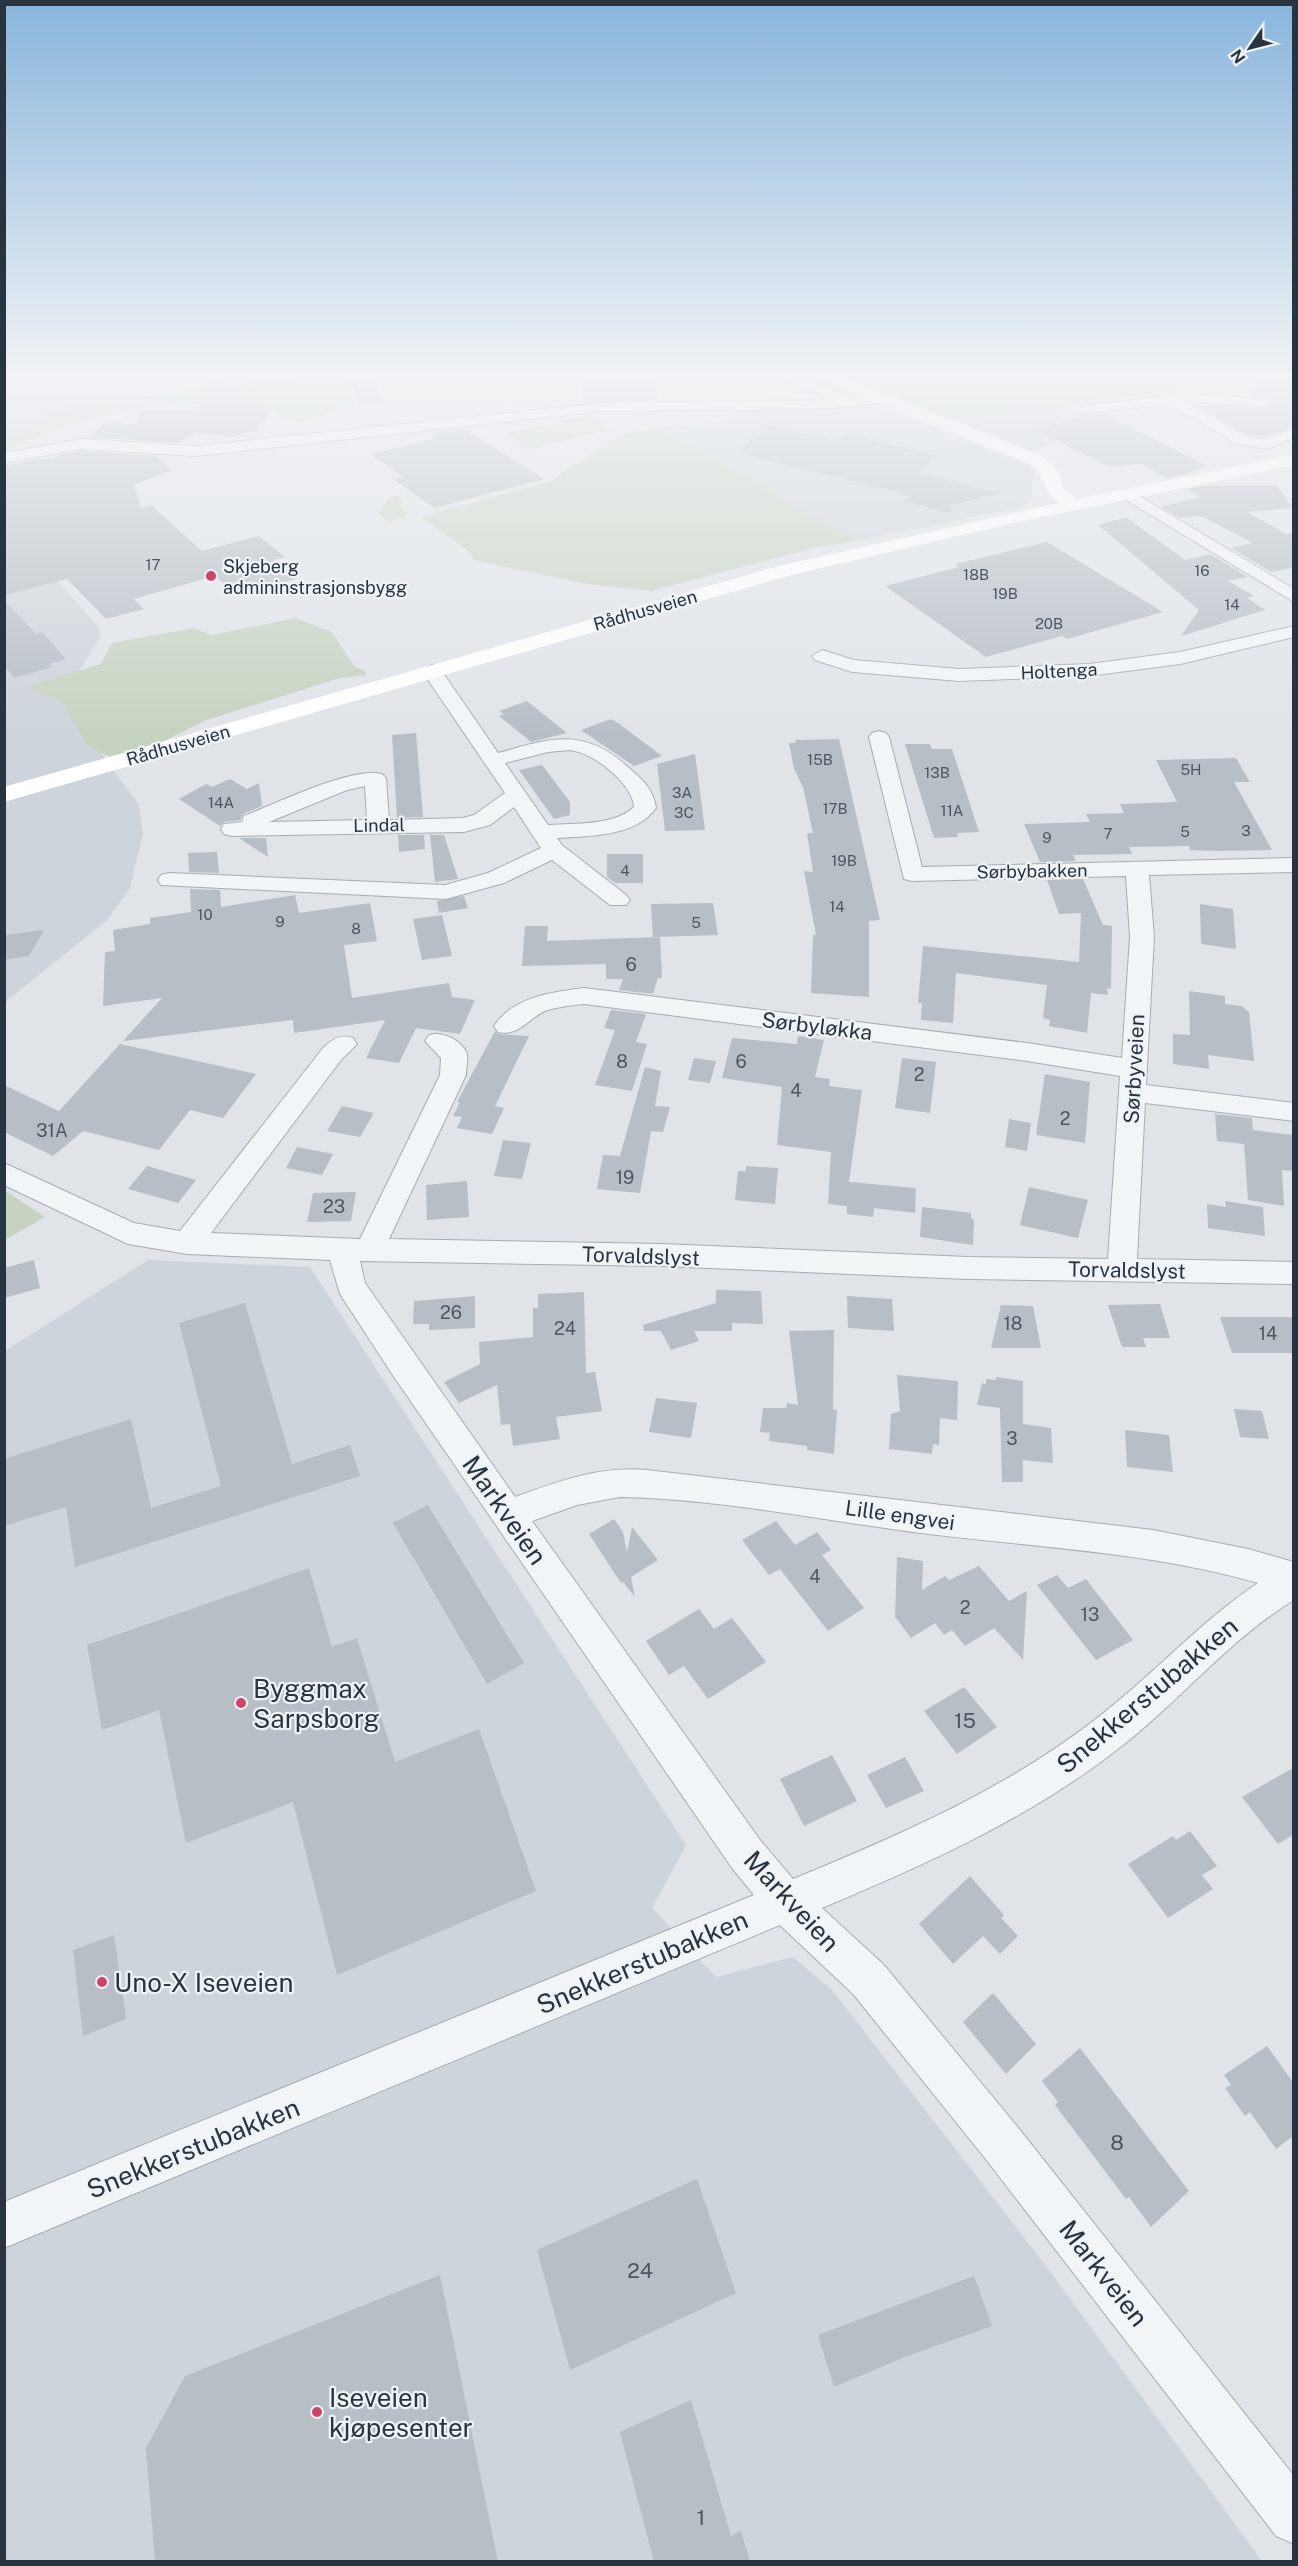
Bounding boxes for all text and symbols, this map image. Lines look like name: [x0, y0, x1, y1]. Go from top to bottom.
north arrow: [1220, 18, 1280, 78]
text: N: [1227, 46, 1249, 67]
house number: 17: [145, 556, 161, 573]
place label: Skjeberg admininstrasjonsbygg: [223, 556, 407, 598]
house number: 16: [1194, 562, 1210, 579]
house number: 18B: [963, 566, 989, 583]
marker: Skjeberg admininstrasjonsbygg: [204, 569, 218, 583]
street label: Rådhusveien: [591, 585, 699, 635]
house number: 19B: [992, 585, 1018, 602]
house number: 14: [1224, 596, 1240, 613]
house number: 20B: [1035, 615, 1063, 632]
street label: Holtenga: [1020, 659, 1098, 683]
street label: Rådhusveien: [124, 720, 232, 770]
house number: 15B: [807, 751, 833, 768]
house number: 5H: [1180, 761, 1202, 778]
house number: 13B: [924, 764, 950, 781]
house number: 3A: [672, 784, 692, 801]
house number: 14A: [208, 794, 234, 811]
house number: 17B: [822, 800, 848, 817]
house number: 11A: [941, 802, 964, 819]
house number: 3C: [674, 804, 694, 821]
street label: Lindal: [353, 814, 405, 836]
house number: 3: [1241, 822, 1251, 839]
house number: 5: [1180, 823, 1190, 840]
house number: 7: [1103, 825, 1113, 842]
house number: 9: [1042, 829, 1052, 846]
house number: 19B: [831, 852, 857, 869]
street label: Sørbybakken: [976, 860, 1088, 882]
house number: 4: [620, 862, 630, 879]
house number: 14: [829, 898, 845, 915]
house number: 10: [197, 906, 213, 923]
house number: 9: [275, 913, 285, 930]
house number: 5: [691, 914, 701, 931]
house number: 8: [351, 920, 361, 937]
house number: 6: [625, 954, 637, 975]
street label: Sørbyløkka: [760, 1007, 874, 1045]
street label: Sørbyveien: [1119, 1013, 1149, 1125]
house number: 8: [616, 1051, 628, 1072]
house number: 6: [735, 1051, 747, 1072]
house number: 2: [914, 1064, 924, 1085]
house number: 4: [790, 1080, 802, 1101]
house number: 2: [1060, 1108, 1070, 1129]
house number: 31A: [36, 1120, 68, 1141]
house number: 19: [616, 1167, 634, 1188]
house number: 23: [323, 1196, 345, 1217]
street label: Torvaldslyst: [582, 1241, 700, 1271]
street label: Torvaldslyst: [1068, 1256, 1186, 1284]
house number: 26: [440, 1302, 462, 1323]
house number: 18: [1004, 1313, 1022, 1334]
house number: 24: [554, 1318, 576, 1339]
house number: 14: [1259, 1323, 1277, 1344]
house number: 3: [1006, 1428, 1018, 1449]
street label: Markveien: [456, 1449, 554, 1571]
street label: Lille engvei: [844, 1495, 956, 1535]
house number: 4: [809, 1566, 821, 1587]
house number: 2: [960, 1597, 970, 1618]
house number: 13: [1081, 1604, 1099, 1625]
street label: Snekkerstubakken: [1050, 1610, 1244, 1780]
place label: Byggmax Sarpsborg: [253, 1673, 380, 1734]
marker: Byggmax Sarpsborg: [234, 1696, 248, 1710]
house number: 15: [954, 1708, 976, 1733]
street label: Markveien: [738, 1844, 846, 1958]
street label: Snekkerstubakken: [532, 1903, 752, 2021]
place label: Uno-X Iseveien: [114, 1967, 294, 1998]
marker: Uno-X Iseveien: [95, 1975, 109, 1989]
street label: Snekkerstubakken: [82, 2091, 304, 2205]
house number: 8: [1110, 2130, 1124, 2155]
street label: Markveien: [1053, 2214, 1155, 2332]
house number: 24: [627, 2258, 653, 2283]
place label: Iseveien kjøpesenter: [329, 2382, 473, 2443]
marker: Iseveien kjøpesenter: [310, 2405, 324, 2419]
house number: 1: [697, 2505, 705, 2530]

